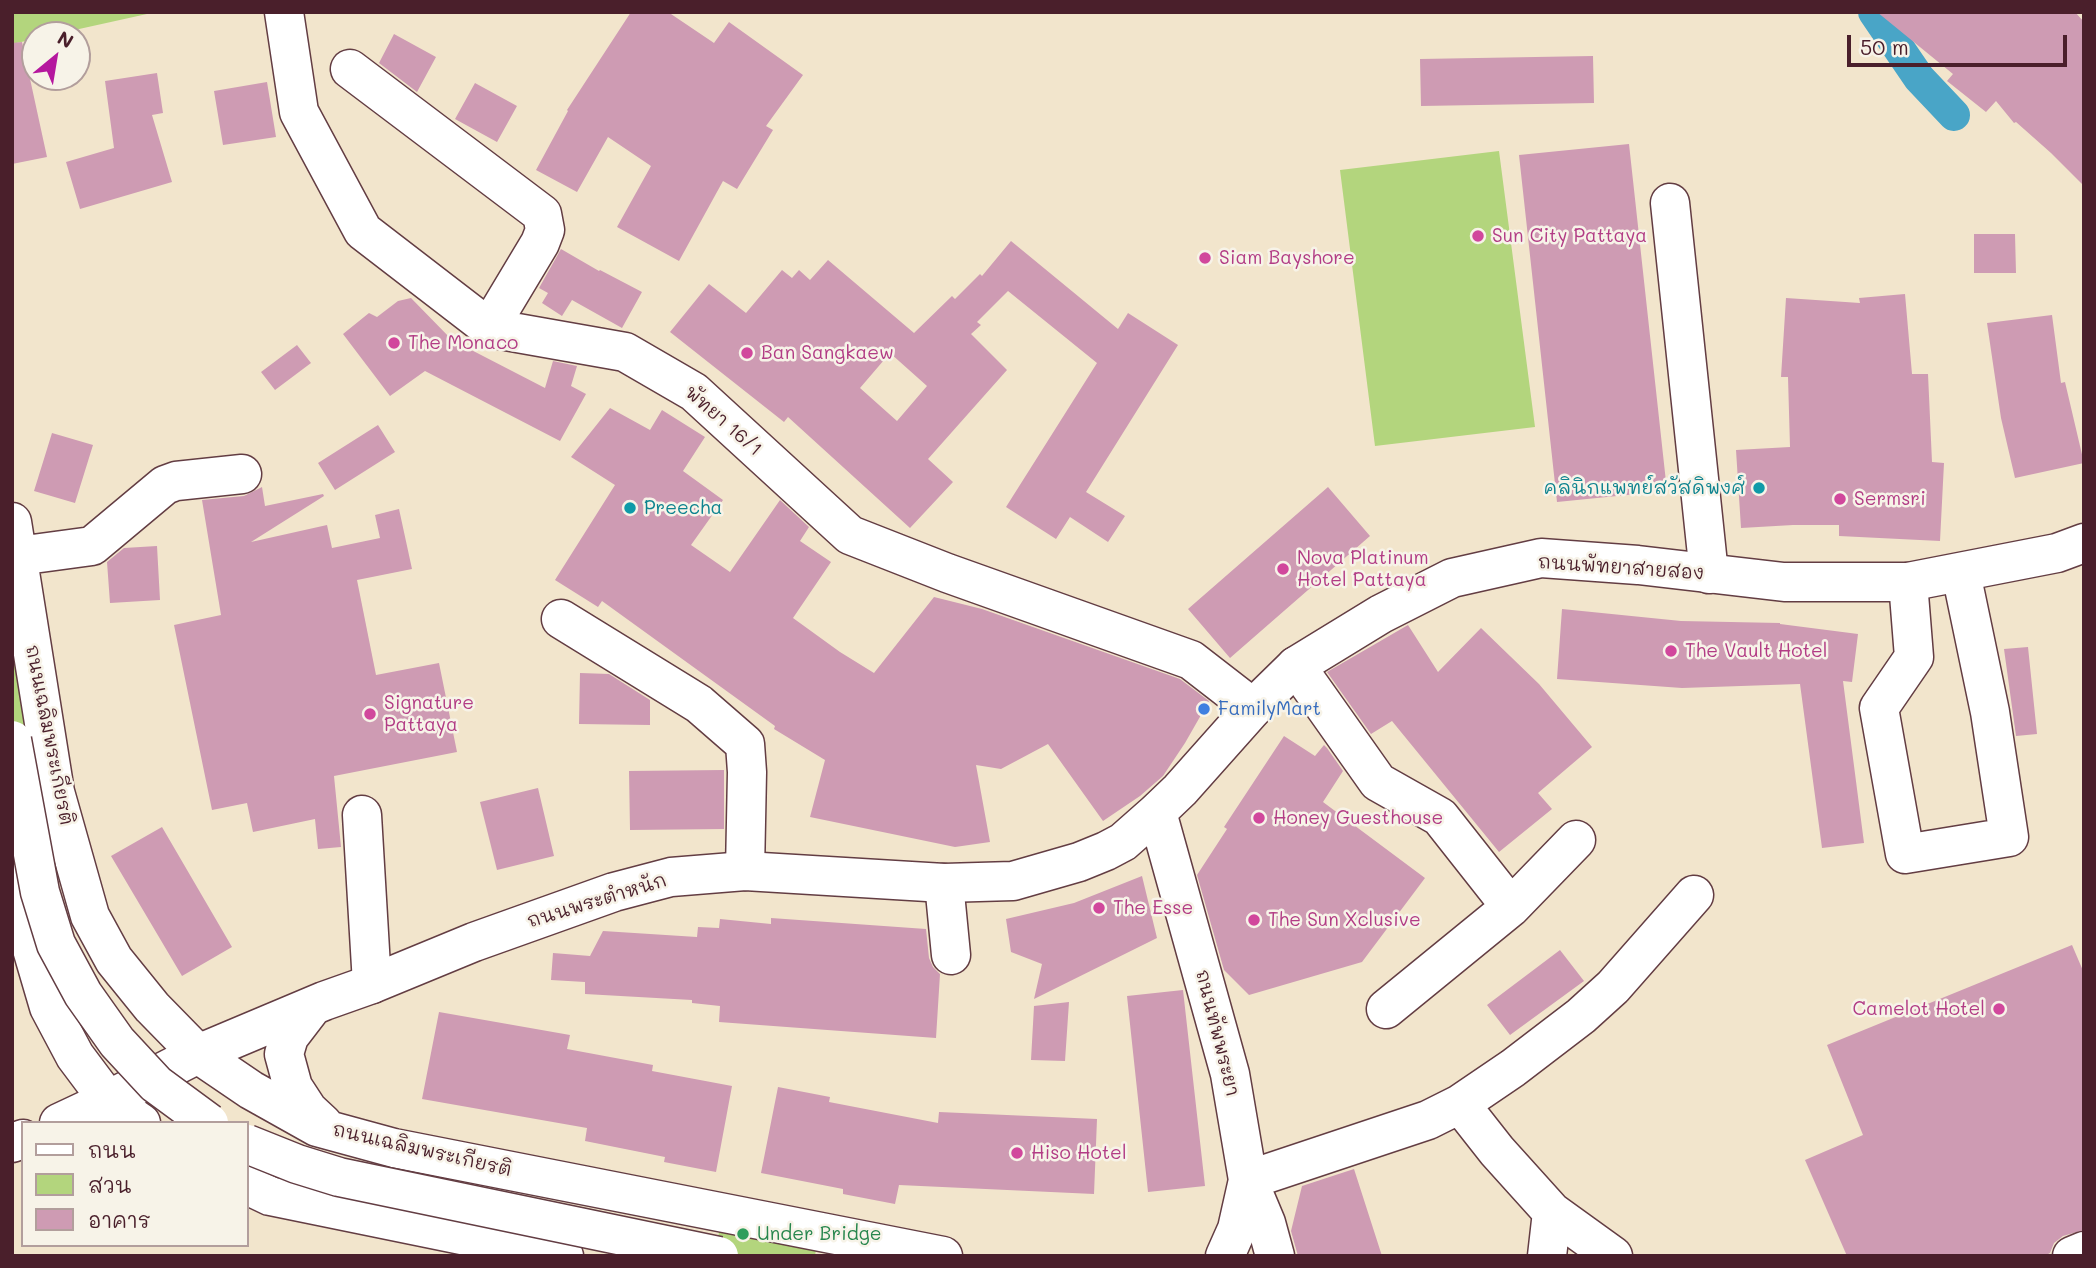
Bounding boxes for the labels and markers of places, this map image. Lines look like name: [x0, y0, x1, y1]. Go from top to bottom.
place label: Sun City Pattaya: [1492, 225, 1647, 247]
marker: Sun City Pattaya: [1470, 228, 1486, 244]
place label: Siam Bayshore: [1219, 247, 1355, 269]
marker: Siam Bayshore: [1197, 250, 1213, 266]
place label: The Monaco: [408, 332, 518, 354]
marker: The Monaco: [386, 335, 402, 351]
place label: Ban Sangkaew: [761, 342, 894, 364]
marker: Ban Sangkaew: [739, 345, 755, 361]
place label: คลินิกแพทย์สวัสดิพงศ์: [1544, 477, 1745, 499]
marker: คลินิกแพทย์สวัสดิพงศ์: [1751, 480, 1767, 496]
place label: Sermsri: [1854, 488, 1926, 510]
marker: Sermsri: [1832, 491, 1848, 507]
place label: Preecha: [644, 497, 722, 519]
marker: Preecha: [622, 500, 638, 516]
place label: Nova Platinum Hotel Pattaya: [1297, 547, 1429, 591]
marker: Nova Platinum Hotel Pattaya: [1275, 561, 1291, 577]
place label: The Vault Hotel: [1685, 640, 1827, 662]
marker: The Vault Hotel: [1663, 643, 1679, 659]
place label: Signature Pattaya: [384, 692, 474, 736]
place label: FamilyMart: [1218, 698, 1321, 720]
marker: FamilyMart: [1196, 701, 1212, 717]
marker: Signature Pattaya: [362, 706, 378, 722]
place label: Honey Guesthouse: [1273, 807, 1443, 829]
marker: Honey Guesthouse: [1251, 810, 1267, 826]
place label: The Esse: [1113, 897, 1193, 919]
marker: The Esse: [1091, 900, 1107, 916]
place label: The Sun Xclusive: [1268, 909, 1421, 931]
marker: The Sun Xclusive: [1246, 912, 1262, 928]
place label: Camelot Hotel: [1853, 998, 1985, 1020]
marker: Camelot Hotel: [1991, 1001, 2007, 1017]
place label: Hiso Hotel: [1031, 1142, 1127, 1164]
marker: Hiso Hotel: [1009, 1145, 1025, 1161]
place label: Under Bridge: [757, 1223, 882, 1245]
marker: Under Bridge: [735, 1226, 751, 1242]

